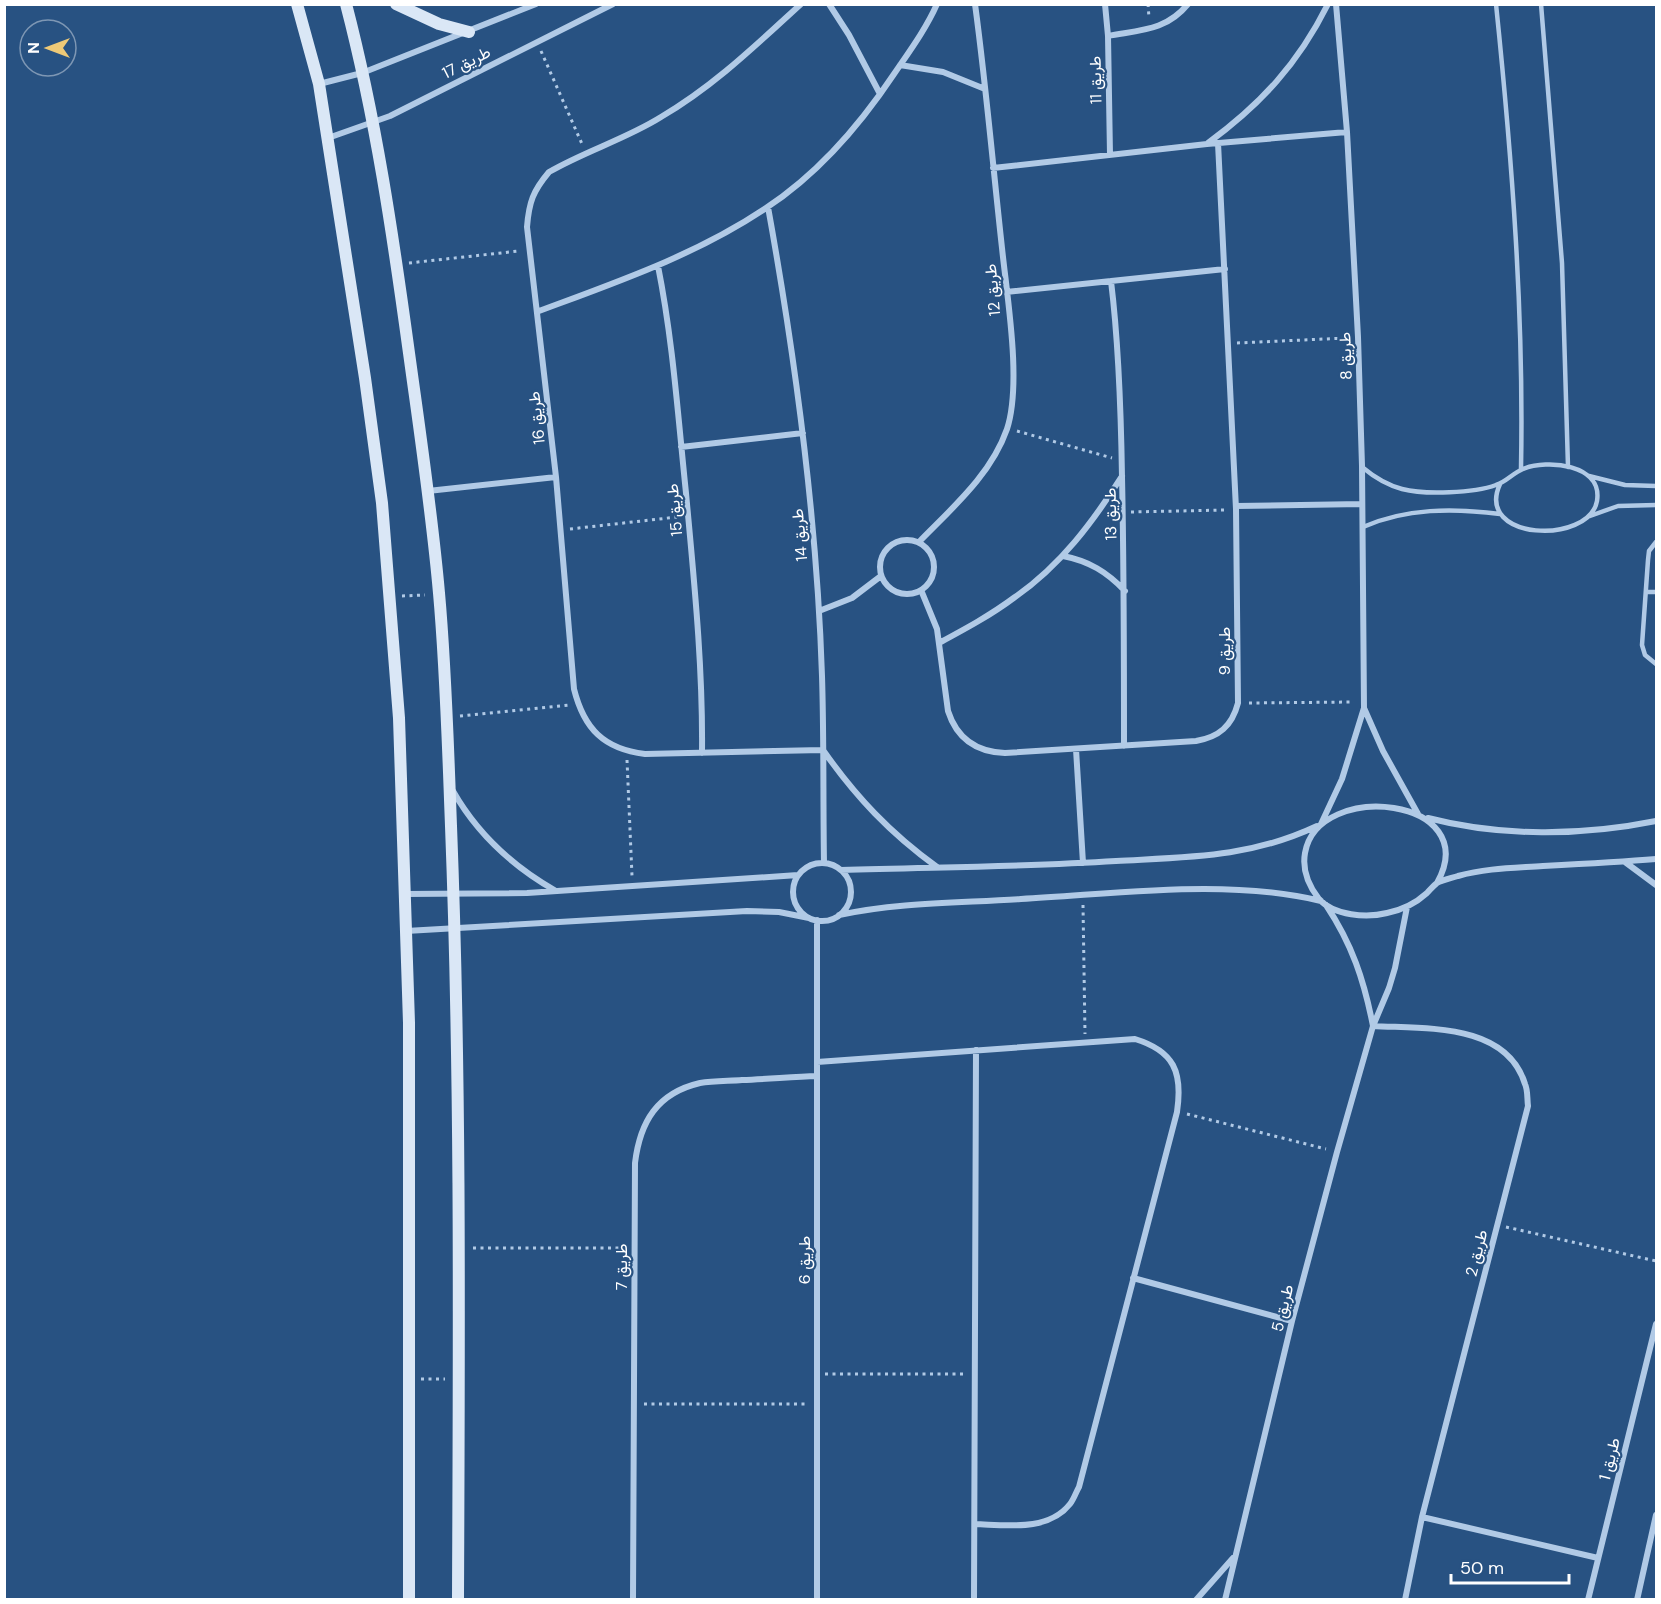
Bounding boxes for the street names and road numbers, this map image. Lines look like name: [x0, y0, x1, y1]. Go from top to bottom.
street label: طريق 17: [438, 41, 494, 84]
street label: طريق 11: [1085, 56, 1106, 104]
street label: طريق 12: [980, 263, 1005, 317]
street label: طريق 8: [1334, 332, 1357, 380]
street label: طريق 16: [523, 390, 550, 446]
street label: طريق 15: [662, 483, 687, 537]
street label: طريق 13: [1100, 487, 1121, 540]
street label: طريق 14: [787, 508, 812, 562]
street label: طريق 9: [1214, 627, 1235, 675]
street label: طريق 2: [1461, 1228, 1492, 1279]
street label: طريق 6: [794, 1236, 815, 1284]
street label: طريق 7: [611, 1244, 632, 1290]
street label: طريق 5: [1266, 1282, 1298, 1334]
street label: طريق 1: [1594, 1436, 1625, 1483]

